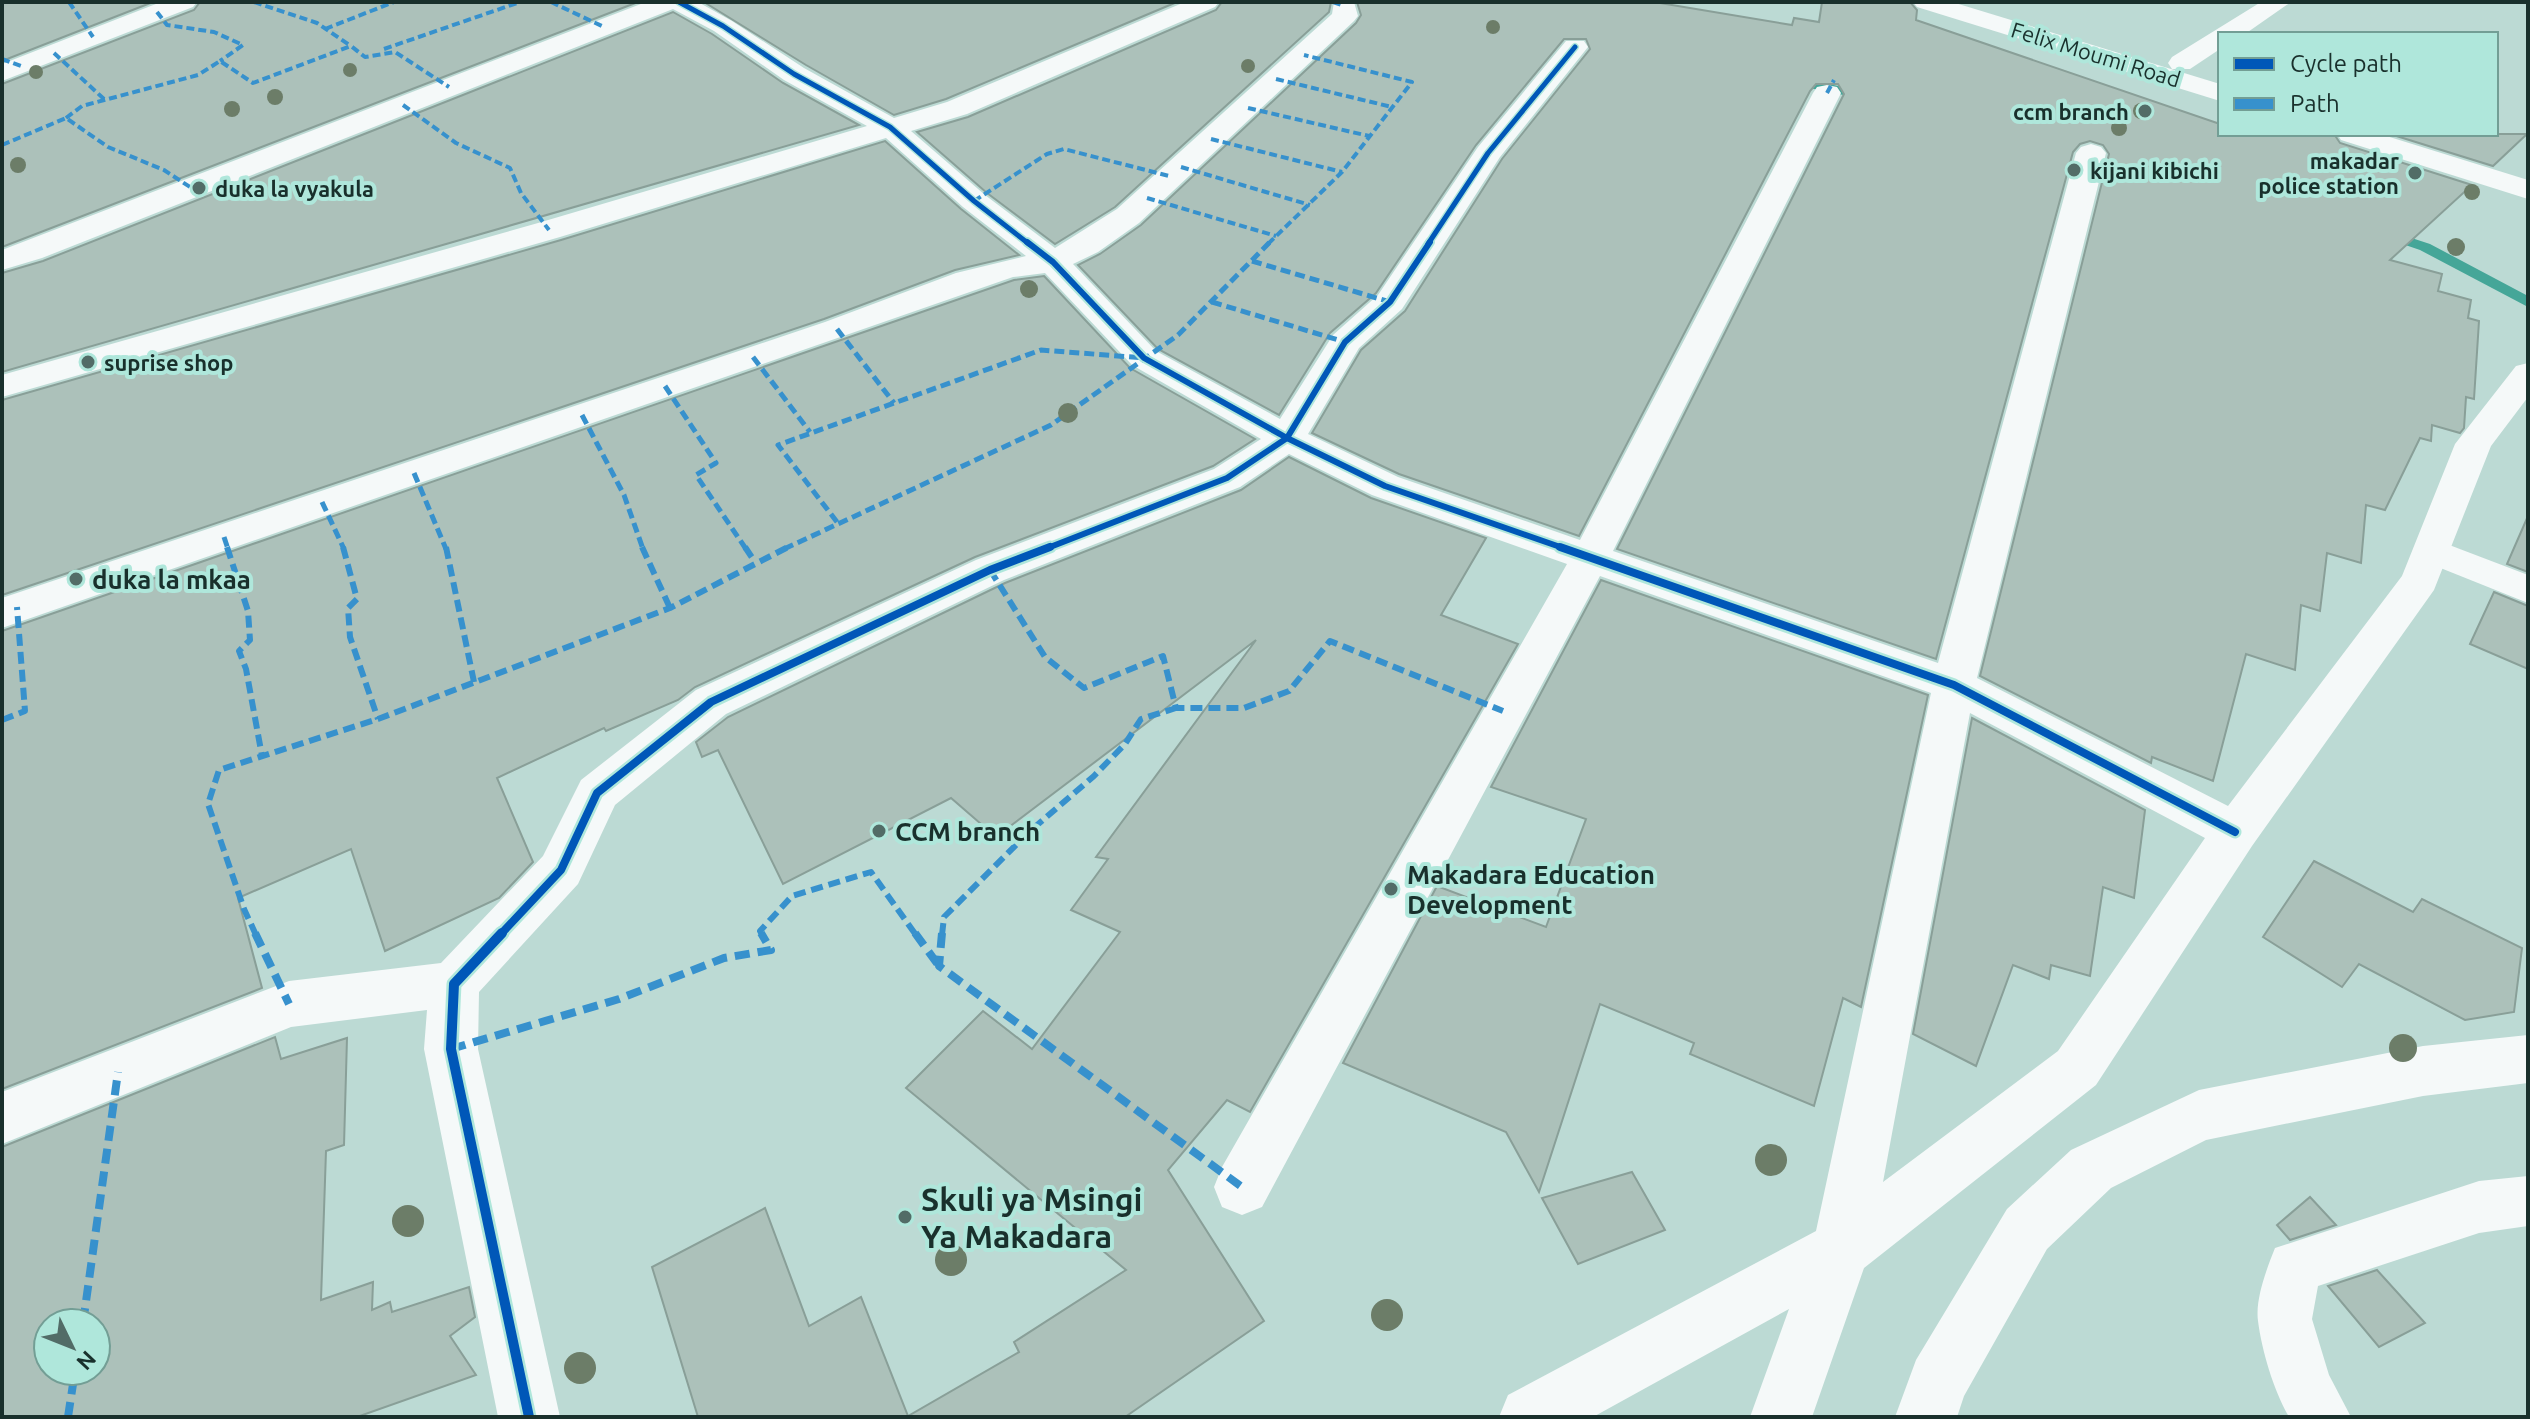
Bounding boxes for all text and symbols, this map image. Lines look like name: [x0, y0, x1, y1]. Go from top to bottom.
street label: Felix Moumi Road: [2008, 16, 2184, 92]
legend: [2218, 32, 2498, 136]
text: Cycle path: [2290, 50, 2402, 77]
text: Path: [2290, 90, 2340, 117]
place label: ccm branch: [2013, 99, 2129, 124]
marker: ccm branch: [2136, 102, 2154, 120]
place label: makadar police station: [2258, 148, 2399, 198]
place label: kijani kibichi: [2090, 158, 2219, 183]
marker: kijani kibichi: [2065, 161, 2083, 179]
marker: makadar police station: [2406, 164, 2424, 182]
place label: duka la vyakula: [215, 176, 374, 201]
marker: duka la vyakula: [190, 179, 208, 197]
place label: suprise shop: [104, 350, 234, 375]
marker: suprise shop: [79, 353, 97, 371]
place label: duka la mkaa: [92, 565, 251, 594]
marker: duka la mkaa: [67, 570, 85, 588]
place label: CCM branch: [895, 817, 1040, 846]
marker: CCM branch: [870, 822, 888, 840]
place label: Makadara Education Development: [1407, 860, 1655, 919]
marker: Makadara Education Development: [1382, 880, 1400, 898]
place label: Skuli ya Msingi Ya Makadara: [921, 1181, 1142, 1254]
marker: Skuli ya Msingi Ya Makadara: [896, 1208, 914, 1226]
north arrow: [32, 1307, 112, 1387]
text: N: [72, 1346, 102, 1376]

